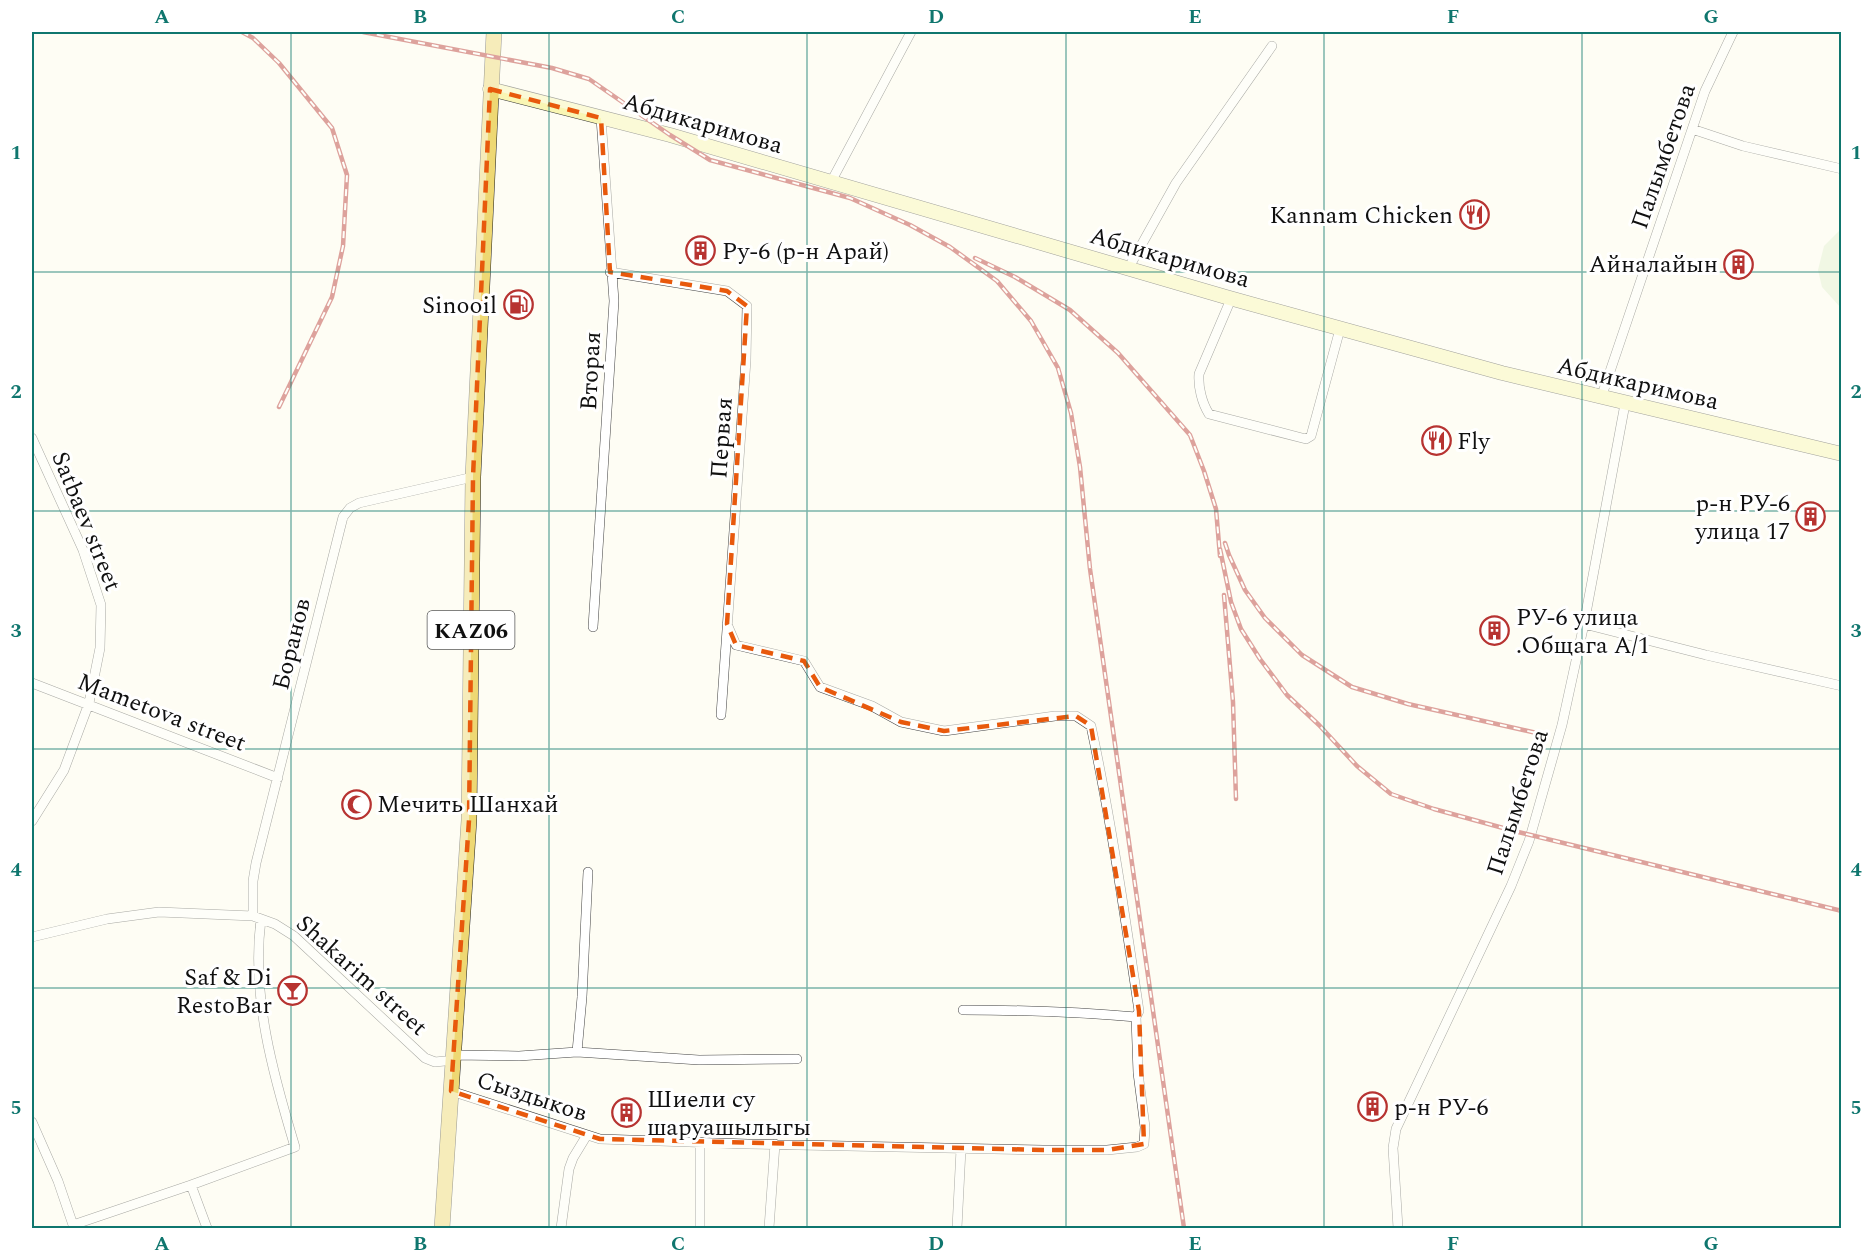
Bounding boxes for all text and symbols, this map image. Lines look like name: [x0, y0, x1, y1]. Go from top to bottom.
text: A: [154, 2, 170, 32]
text: B: [413, 2, 427, 32]
text: C: [671, 2, 685, 32]
text: D: [928, 2, 944, 32]
text: E: [1188, 2, 1202, 32]
text: F: [1447, 2, 1459, 32]
text: G: [1703, 2, 1719, 32]
street label: Палымбетова: [1622, 78, 1706, 234]
street label: Абдикаримова: [618, 84, 787, 164]
text: 1: [10, 138, 22, 168]
text: 1: [1850, 138, 1862, 168]
place label: Kannam Chicken: [1270, 198, 1453, 234]
restaurant icon: Kannam Chicken: [1458, 199, 1490, 231]
street label: Абдикаримова: [1085, 218, 1254, 298]
place label: Ру-6 (р-н Арай): [722, 234, 889, 270]
building icon: Ру-6 (р-н Арай): [685, 235, 717, 267]
place label: Айналайын: [1589, 247, 1718, 283]
building icon: Айналайын: [1723, 248, 1755, 280]
place label: Sinooil: [422, 288, 497, 324]
fuel station icon: Sinooil: [502, 289, 534, 321]
street label: Вторая: [571, 331, 611, 411]
street label: Абдикаримова: [1553, 348, 1722, 420]
text: 2: [10, 377, 22, 407]
text: 2: [1850, 377, 1862, 407]
street label: Первая: [701, 396, 743, 480]
place label: Fly: [1457, 424, 1491, 460]
restaurant icon: Fly: [1420, 425, 1452, 457]
street label: Satbaev street: [42, 446, 130, 597]
place label: р-н РУ-6 улица 17: [1694, 486, 1790, 550]
building icon: р-н РУ-6 улица 17: [1795, 501, 1827, 533]
street label: Боранов: [263, 594, 321, 694]
place label: РУ-6 улица .Общага А/1: [1516, 600, 1650, 664]
road number: KАZ06: [428, 611, 514, 649]
building icon: РУ-6 улица .Общага А/1: [1479, 615, 1511, 647]
text: 3: [10, 616, 22, 646]
text: 3: [1850, 616, 1862, 646]
street label: Mametova street: [72, 664, 251, 762]
street label: Палымбетова: [1477, 724, 1559, 880]
place label: Мечить Шанхай: [377, 787, 558, 823]
mosque icon: Мечить Шанхай: [340, 788, 372, 820]
text: 4: [10, 855, 22, 885]
text: 4: [1850, 855, 1862, 885]
street label: Shakarim street: [287, 907, 435, 1045]
place label: Saf & Di RestoBar: [176, 960, 272, 1024]
bar icon: Saf & Di RestoBar: [277, 975, 309, 1007]
street label: Сыздыков: [472, 1062, 592, 1132]
place label: Шиели су шаруашылыгы: [647, 1082, 811, 1146]
place label: р-н РУ-6: [1394, 1090, 1489, 1126]
building icon: р-н РУ-6: [1357, 1091, 1389, 1123]
text: 5: [10, 1093, 22, 1123]
text: 5: [1850, 1093, 1862, 1123]
building icon: Шиели су шаруашылыгы: [610, 1097, 642, 1129]
text: A: [154, 1229, 170, 1259]
text: B: [413, 1229, 427, 1259]
text: C: [671, 1229, 685, 1259]
text: D: [928, 1229, 944, 1259]
text: E: [1188, 1229, 1202, 1259]
text: F: [1447, 1229, 1459, 1259]
text: G: [1703, 1229, 1719, 1259]

